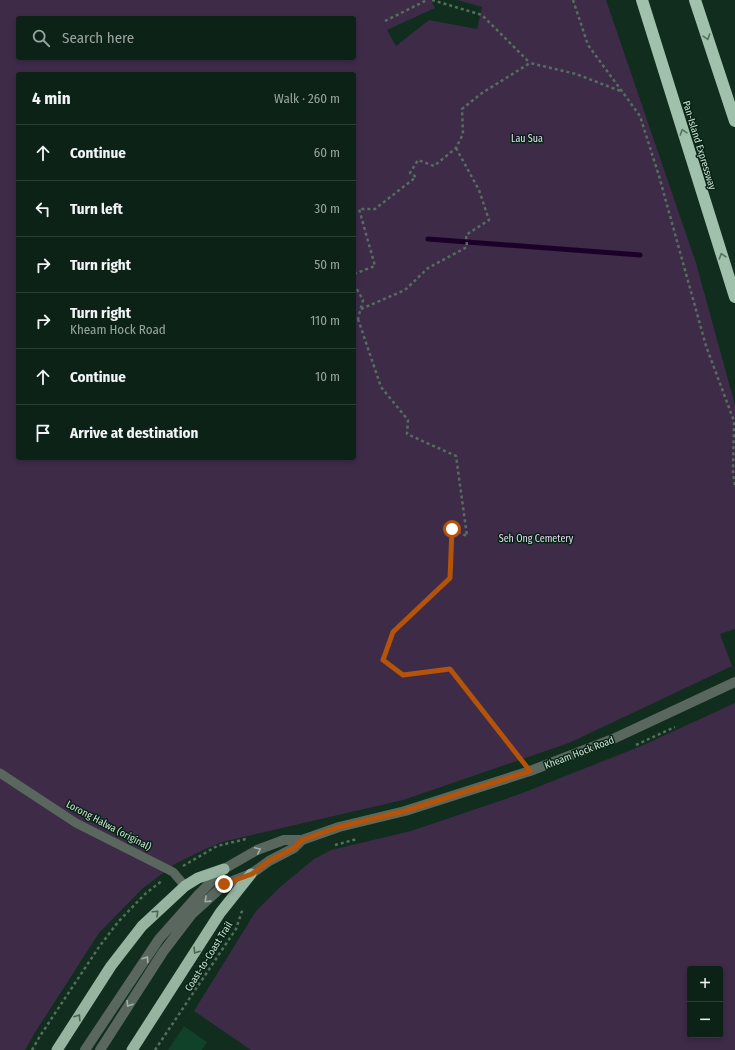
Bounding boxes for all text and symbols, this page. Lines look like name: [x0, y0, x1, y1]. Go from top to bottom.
search box: [16, 16, 356, 60]
icon: search: [30, 27, 52, 49]
text: Search here: [62, 29, 134, 47]
one-way arrow: [702, 33, 711, 40]
text: 4 min: [32, 88, 71, 109]
text: Walk · 260 m: [274, 91, 340, 106]
street label: Pan-Island Expressway: [680, 99, 718, 192]
one-way arrow: [679, 129, 688, 136]
park label: Lau Sua: [511, 133, 543, 145]
icon: ahead: [32, 142, 54, 164]
text: Continue: [70, 144, 126, 162]
text: 60 m: [314, 145, 340, 160]
icon: left: [32, 198, 54, 220]
text: Turn left: [70, 200, 123, 218]
text: 30 m: [314, 201, 340, 216]
one-way arrow: [718, 253, 727, 260]
icon: right: [32, 254, 54, 276]
text: Turn right: [70, 256, 131, 274]
text: 50 m: [314, 257, 340, 272]
text: Turn right: [70, 304, 131, 322]
icon: right: [32, 310, 54, 332]
text: 110 m: [310, 313, 340, 328]
text: Kheam Hock Road: [70, 322, 166, 337]
icon: ahead: [32, 366, 54, 388]
text: Continue: [70, 368, 126, 386]
text: 10 m: [315, 369, 340, 384]
icon: arrive: [32, 422, 54, 444]
text: Arrive at destination: [70, 424, 198, 442]
route start: [443, 520, 461, 538]
park label: Seh Ong Cemetery: [499, 533, 574, 545]
street label: Kheam Hock Road: [543, 734, 616, 772]
street label: Lorong Halwa (original): [64, 798, 154, 853]
one-way arrow: [254, 847, 262, 855]
route end: [215, 875, 233, 893]
one-way arrow: [204, 896, 212, 903]
one-way arrow: [151, 911, 159, 918]
street label: Coast-to-Coast Trail: [183, 919, 235, 994]
one-way arrow: [193, 947, 201, 954]
one-way arrow: [141, 956, 149, 963]
map controls: [687, 966, 723, 1038]
button: +: [687, 966, 723, 1002]
one-way arrow: [126, 1000, 134, 1007]
button: −: [687, 1002, 723, 1038]
one-way arrow: [73, 1014, 81, 1021]

